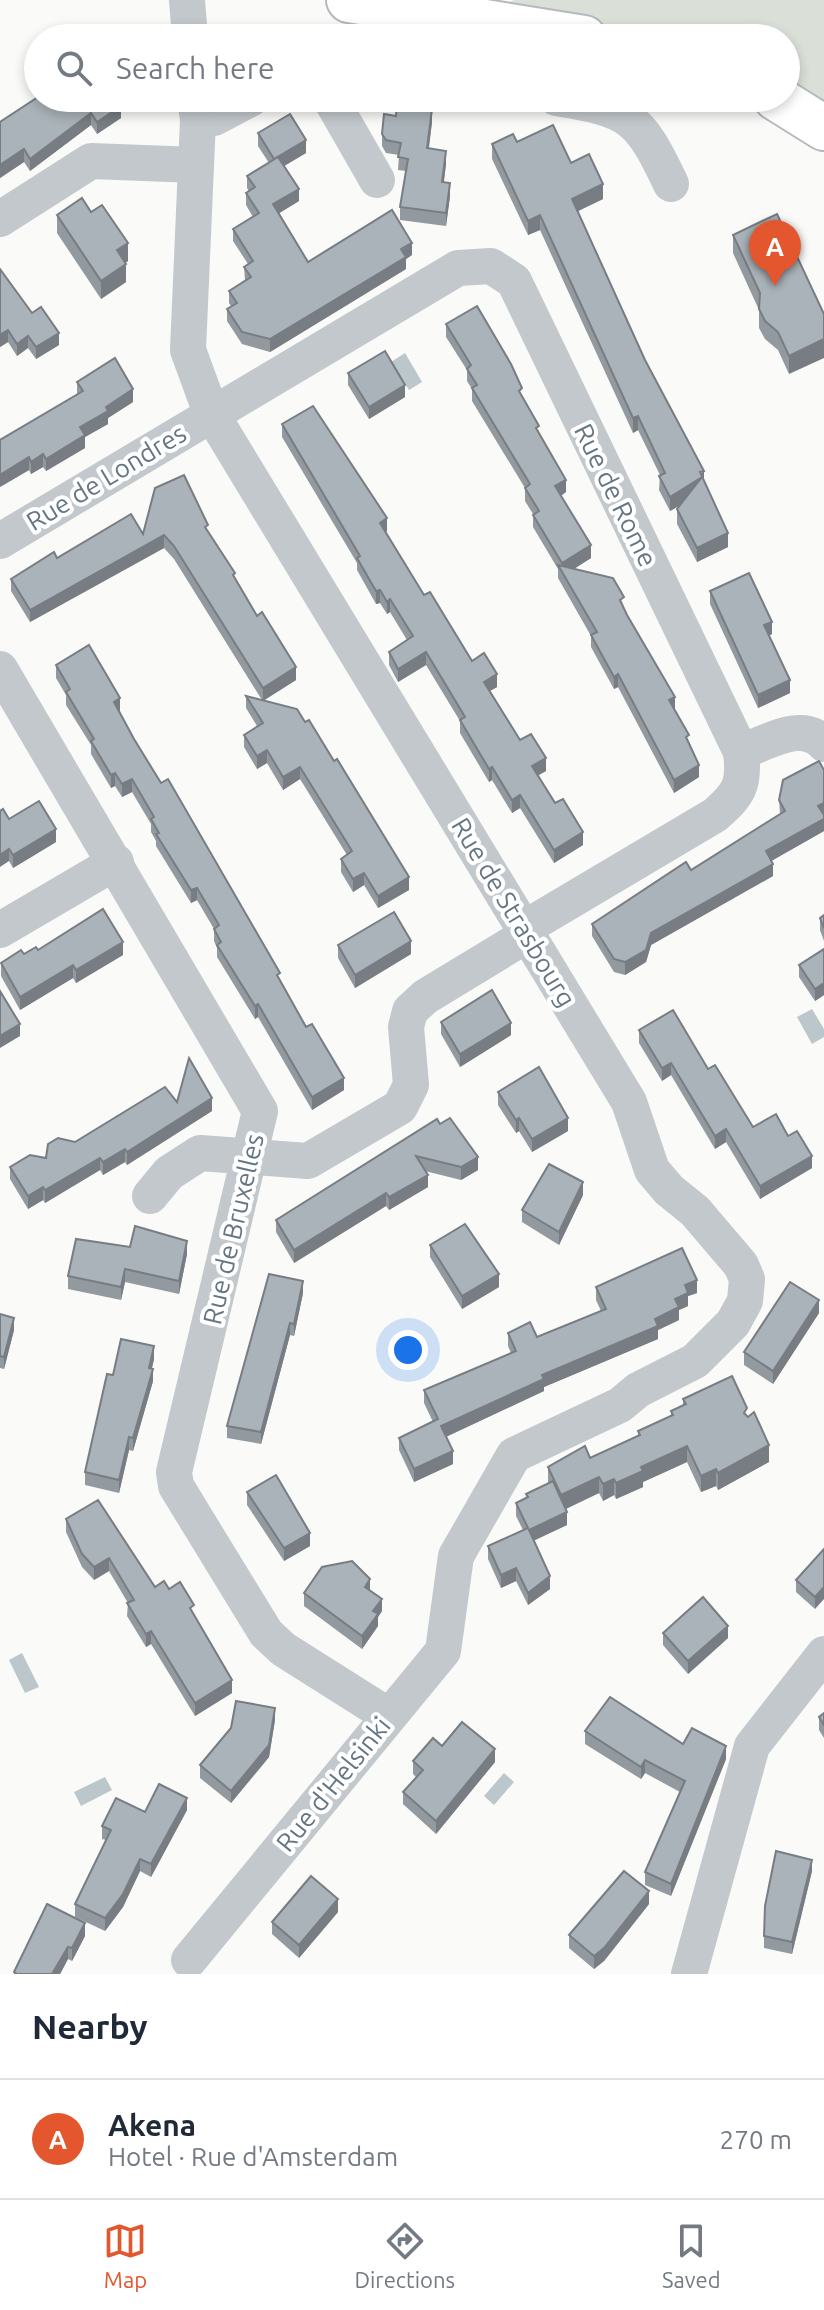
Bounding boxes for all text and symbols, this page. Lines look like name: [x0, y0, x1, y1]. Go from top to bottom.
search box: [24, 24, 800, 112]
icon: search: [52, 46, 96, 90]
text: Search here: [116, 51, 275, 85]
pin: A: [749, 220, 801, 286]
street label: Rue de Londres: [21, 418, 191, 536]
street label: Rue de Rome: [569, 419, 663, 571]
street label: Rue de Strasbourg: [446, 812, 582, 1012]
street label: Rue de Bruxelles: [197, 1131, 269, 1327]
your location: [388, 1330, 428, 1370]
street label: Rue d'Helsinki: [270, 1711, 396, 1857]
text: Nearby: [32, 2007, 147, 2045]
text: Akena: [108, 2108, 196, 2142]
text: A: [49, 2125, 67, 2154]
text: 270 m: [720, 2125, 792, 2154]
text: Hotel · Rue d'Amsterdam: [108, 2142, 398, 2171]
tab: Map: [103, 2219, 147, 2292]
tab: Directions: [354, 2219, 455, 2292]
tab: Saved: [662, 2219, 721, 2292]

